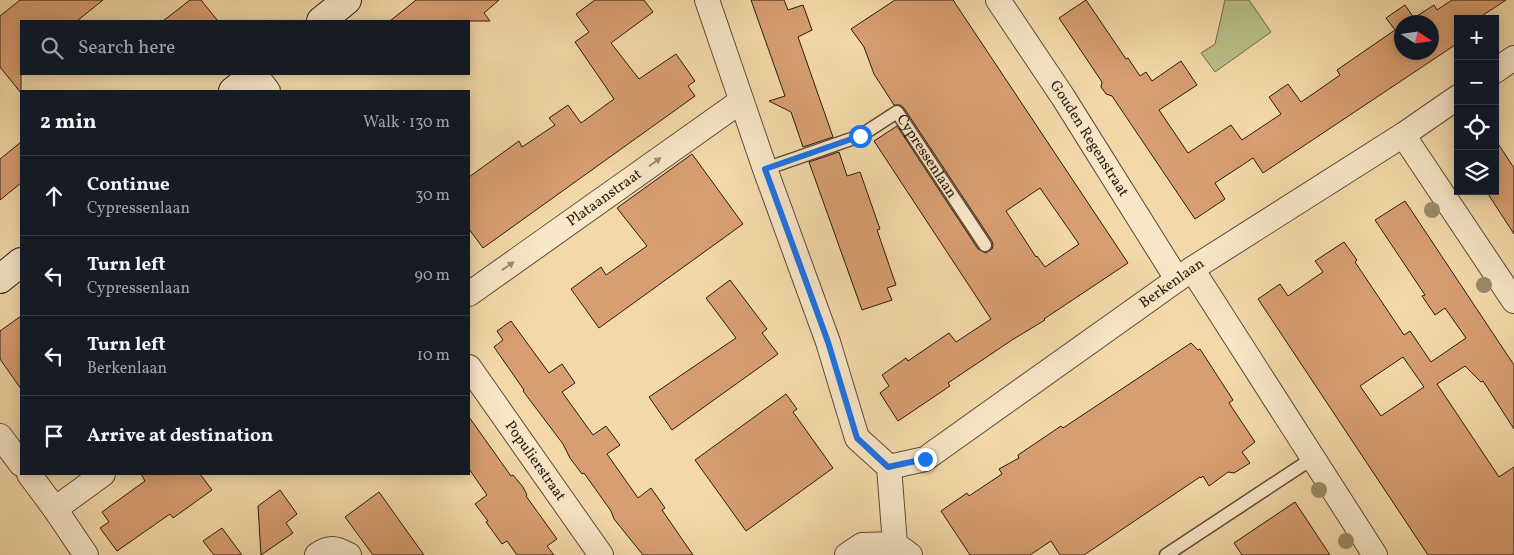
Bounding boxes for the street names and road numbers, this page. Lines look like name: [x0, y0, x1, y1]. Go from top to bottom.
street label: Gouden Regenstraat: [1044, 76, 1134, 201]
street label: Cypressenlaan: [891, 110, 962, 203]
street label: Plataanstraat: [563, 164, 646, 232]
street label: Berkenlaan: [1135, 253, 1209, 314]
street label: Populierstraat: [500, 417, 571, 506]

